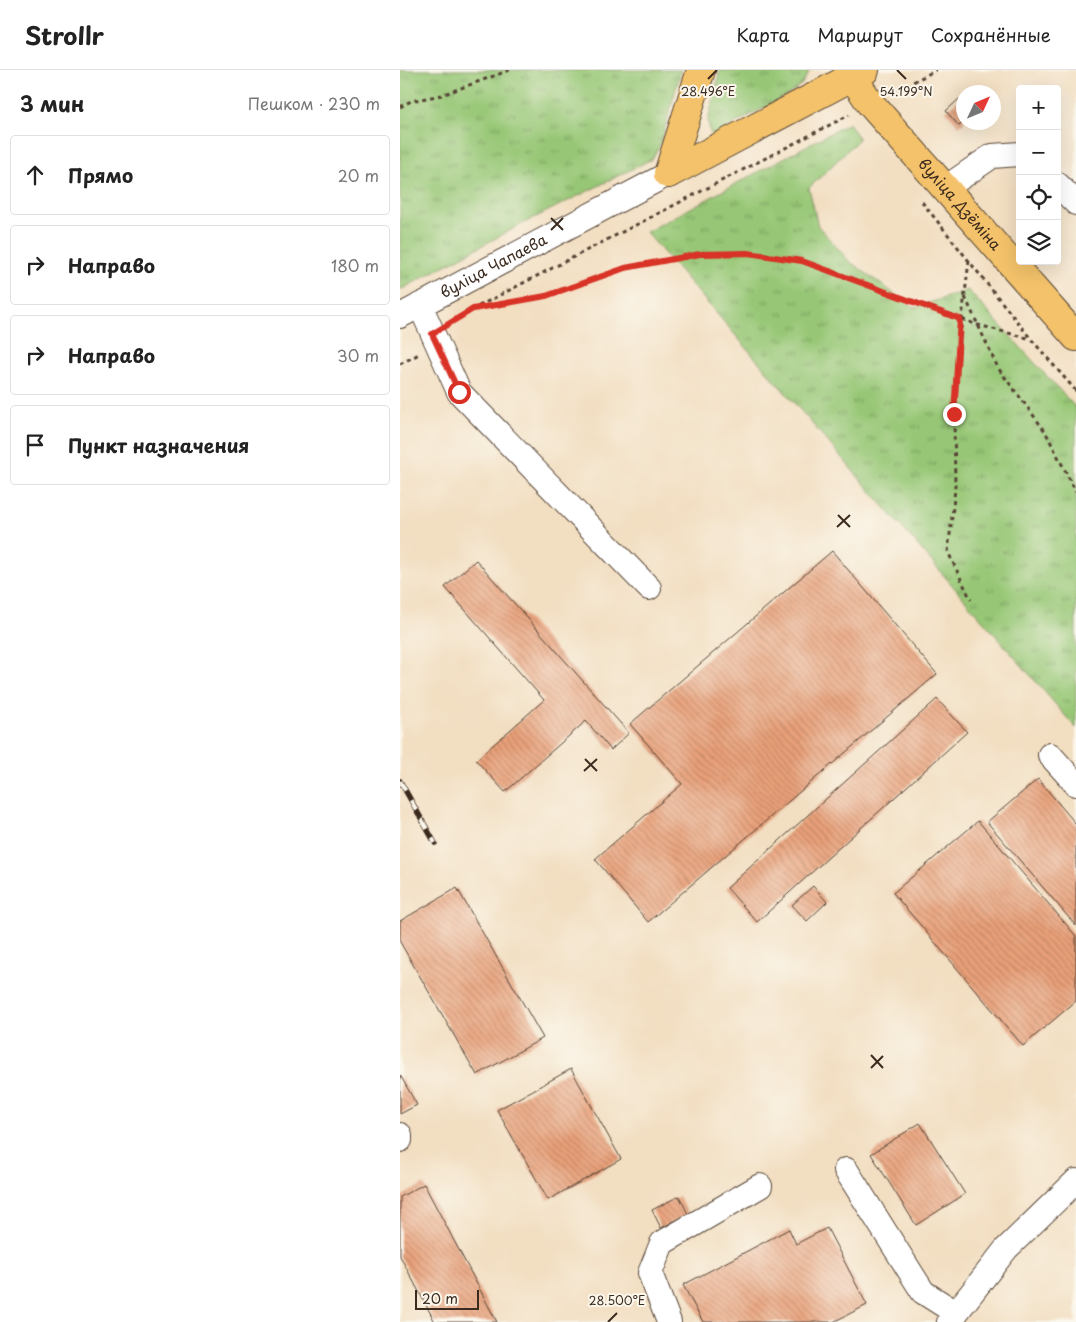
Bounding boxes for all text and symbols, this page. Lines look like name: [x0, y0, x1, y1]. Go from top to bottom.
text: Strollr: [25, 17, 104, 53]
text: Карта: [737, 21, 789, 48]
text: Маршрут: [817, 21, 903, 48]
text: Сохранённые: [931, 21, 1051, 48]
text: 28.496°E: [681, 82, 735, 100]
text: 54.199°N: [879, 82, 933, 100]
north arrow: [956, 85, 1001, 130]
map controls: [1016, 85, 1061, 265]
button: +: [1016, 85, 1061, 130]
text: 3 мин: [20, 87, 84, 119]
text: Пешком · 230 m: [248, 91, 380, 115]
button: −: [1016, 130, 1061, 175]
street label: вуліца Дзёміна: [914, 152, 1008, 255]
icon: ahead: [21, 161, 49, 189]
text: Прямо: [68, 161, 133, 189]
text: 20 m: [338, 163, 379, 187]
button: locate: [1016, 175, 1061, 220]
button: layers: [1016, 220, 1061, 265]
street label: вуліца Чапаева: [435, 227, 551, 303]
icon: right: [21, 251, 49, 279]
text: Направо: [68, 251, 155, 279]
text: 180 m: [331, 253, 379, 277]
icon: right: [21, 341, 49, 369]
text: Направо: [68, 341, 155, 369]
text: 30 m: [337, 343, 379, 367]
route start: [448, 381, 471, 404]
route end: [943, 403, 966, 426]
icon: arrive: [21, 431, 49, 459]
text: Пункт назначения: [68, 431, 249, 459]
scale bar: [415, 1287, 479, 1310]
text: 20 m: [422, 1288, 458, 1309]
text: 28.500°E: [589, 1291, 645, 1309]

